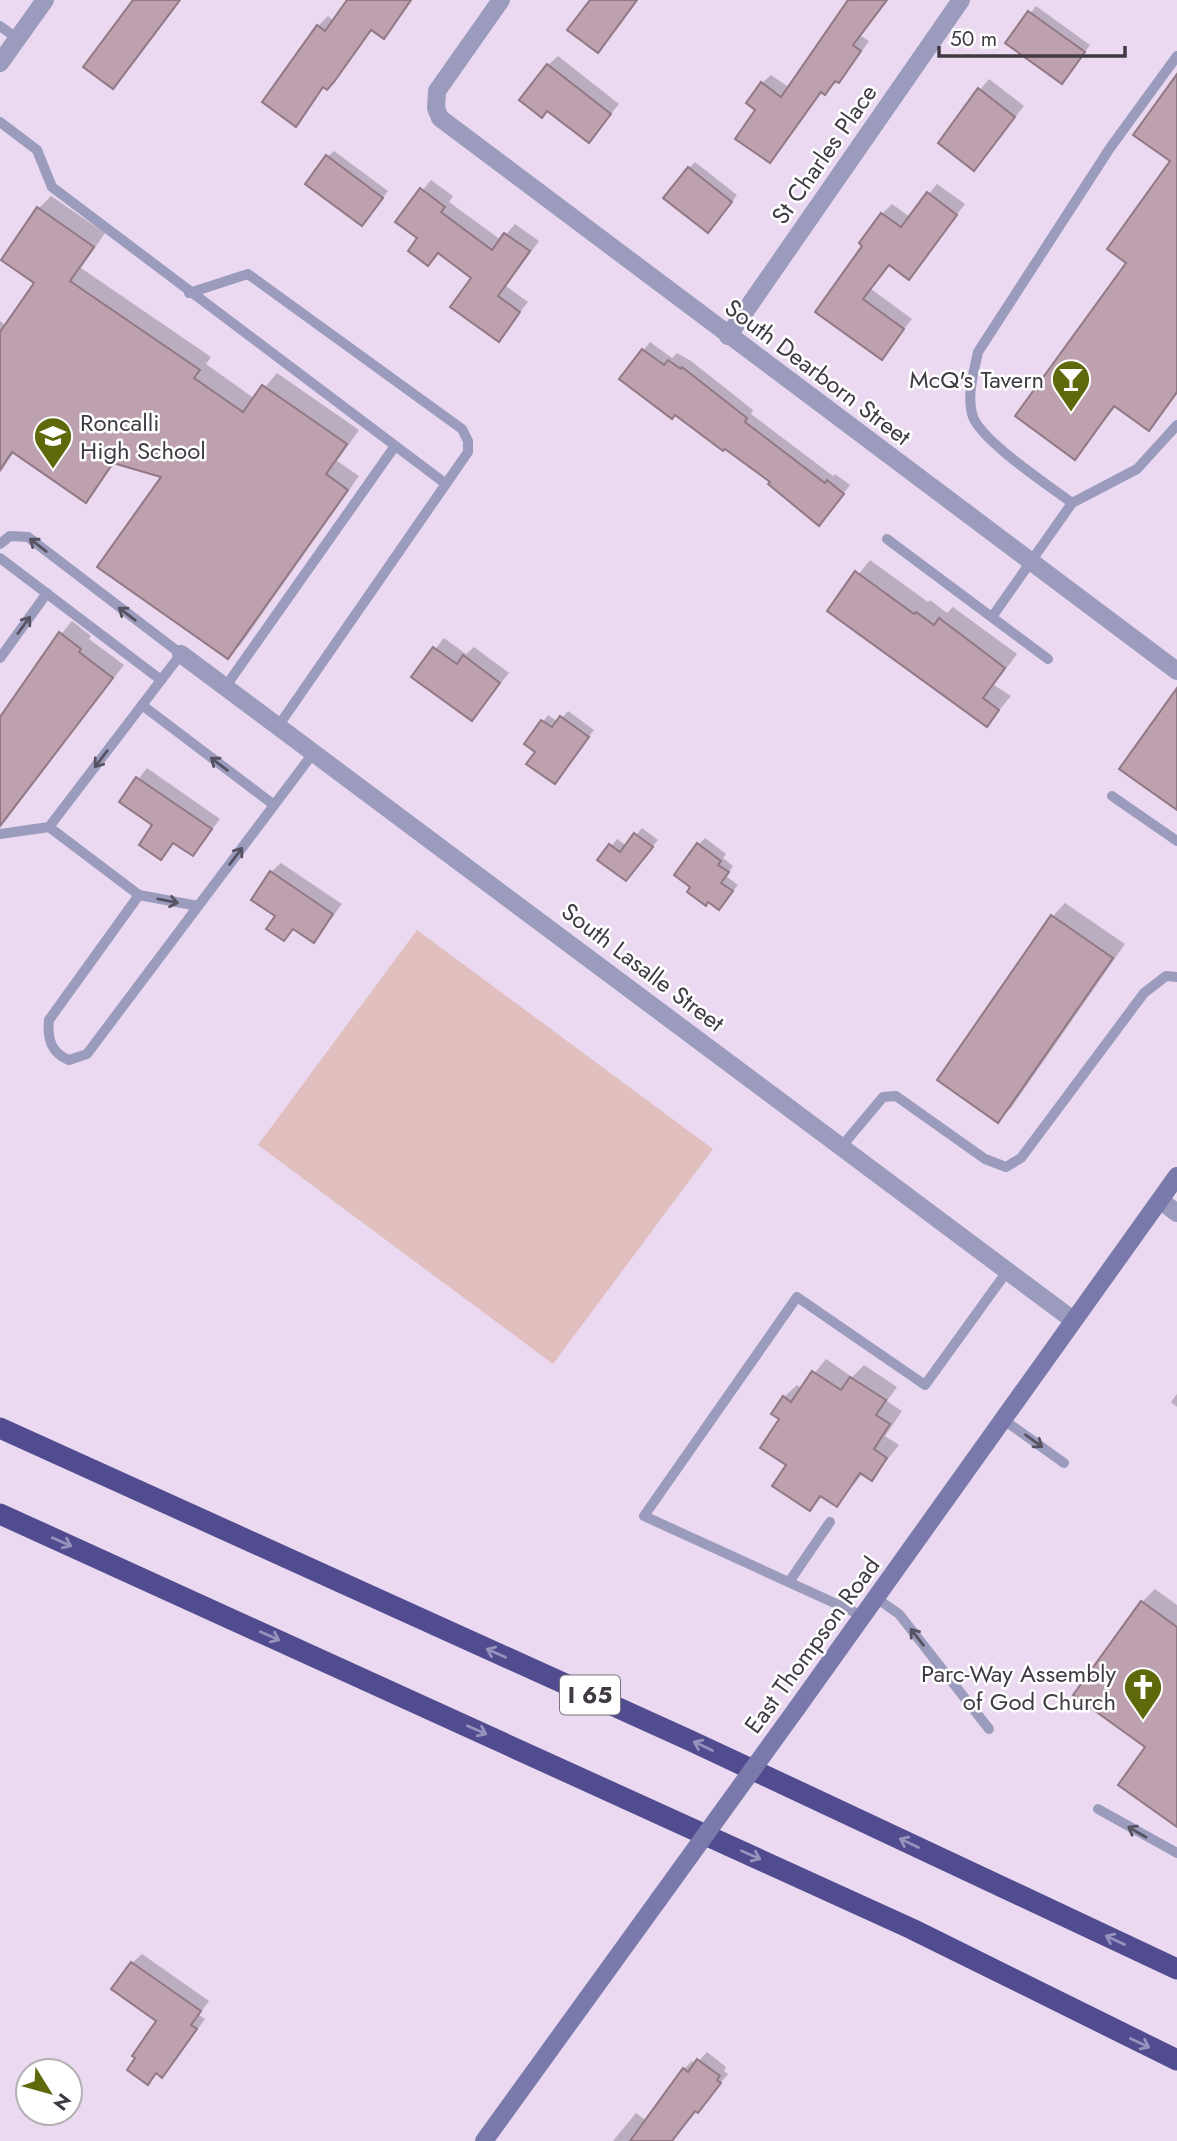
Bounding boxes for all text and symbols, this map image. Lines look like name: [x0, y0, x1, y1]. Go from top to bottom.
scale bar: [939, 14, 1124, 58]
text: 50 m: [950, 24, 997, 54]
street label: St Charles Place: [763, 77, 885, 231]
street label: South Dearborn Street: [718, 290, 919, 454]
bar icon: McQ's Tavern: [1050, 358, 1092, 413]
place label: McQ's Tavern: [909, 362, 1044, 397]
place label: Roncalli High School: [80, 405, 206, 468]
school or university icon: Roncalli High School: [32, 415, 74, 470]
one-way arrow: [29, 537, 47, 553]
one-way arrow: [118, 606, 136, 621]
one-way arrow: [16, 616, 31, 635]
one-way arrow: [93, 750, 108, 768]
one-way arrow: [210, 757, 229, 772]
one-way arrow: [229, 847, 243, 866]
street label: South Lasalle Street: [554, 894, 732, 1040]
one-way arrow: [156, 895, 179, 908]
one-way arrow: [1024, 1434, 1043, 1449]
one-way arrow: [51, 1536, 73, 1549]
street label: East Thompson Road: [736, 1549, 888, 1741]
one-way arrow: [909, 1628, 924, 1646]
one-way arrow: [258, 1630, 280, 1643]
one-way arrow: [486, 1645, 507, 1659]
place label: Parc-Way Assembly of God Church: [921, 1656, 1116, 1719]
church icon: Parc-Way Assembly of God Church: [1122, 1666, 1164, 1721]
road number: I 65: [560, 1676, 620, 1714]
one-way arrow: [466, 1724, 487, 1737]
one-way arrow: [693, 1739, 714, 1752]
one-way arrow: [1128, 1825, 1148, 1839]
one-way arrow: [899, 1836, 920, 1849]
one-way arrow: [740, 1849, 761, 1862]
one-way arrow: [1105, 1933, 1126, 1946]
one-way arrow: [1129, 2037, 1150, 2050]
north arrow: [14, 2057, 84, 2127]
text: N: [47, 2088, 78, 2116]

